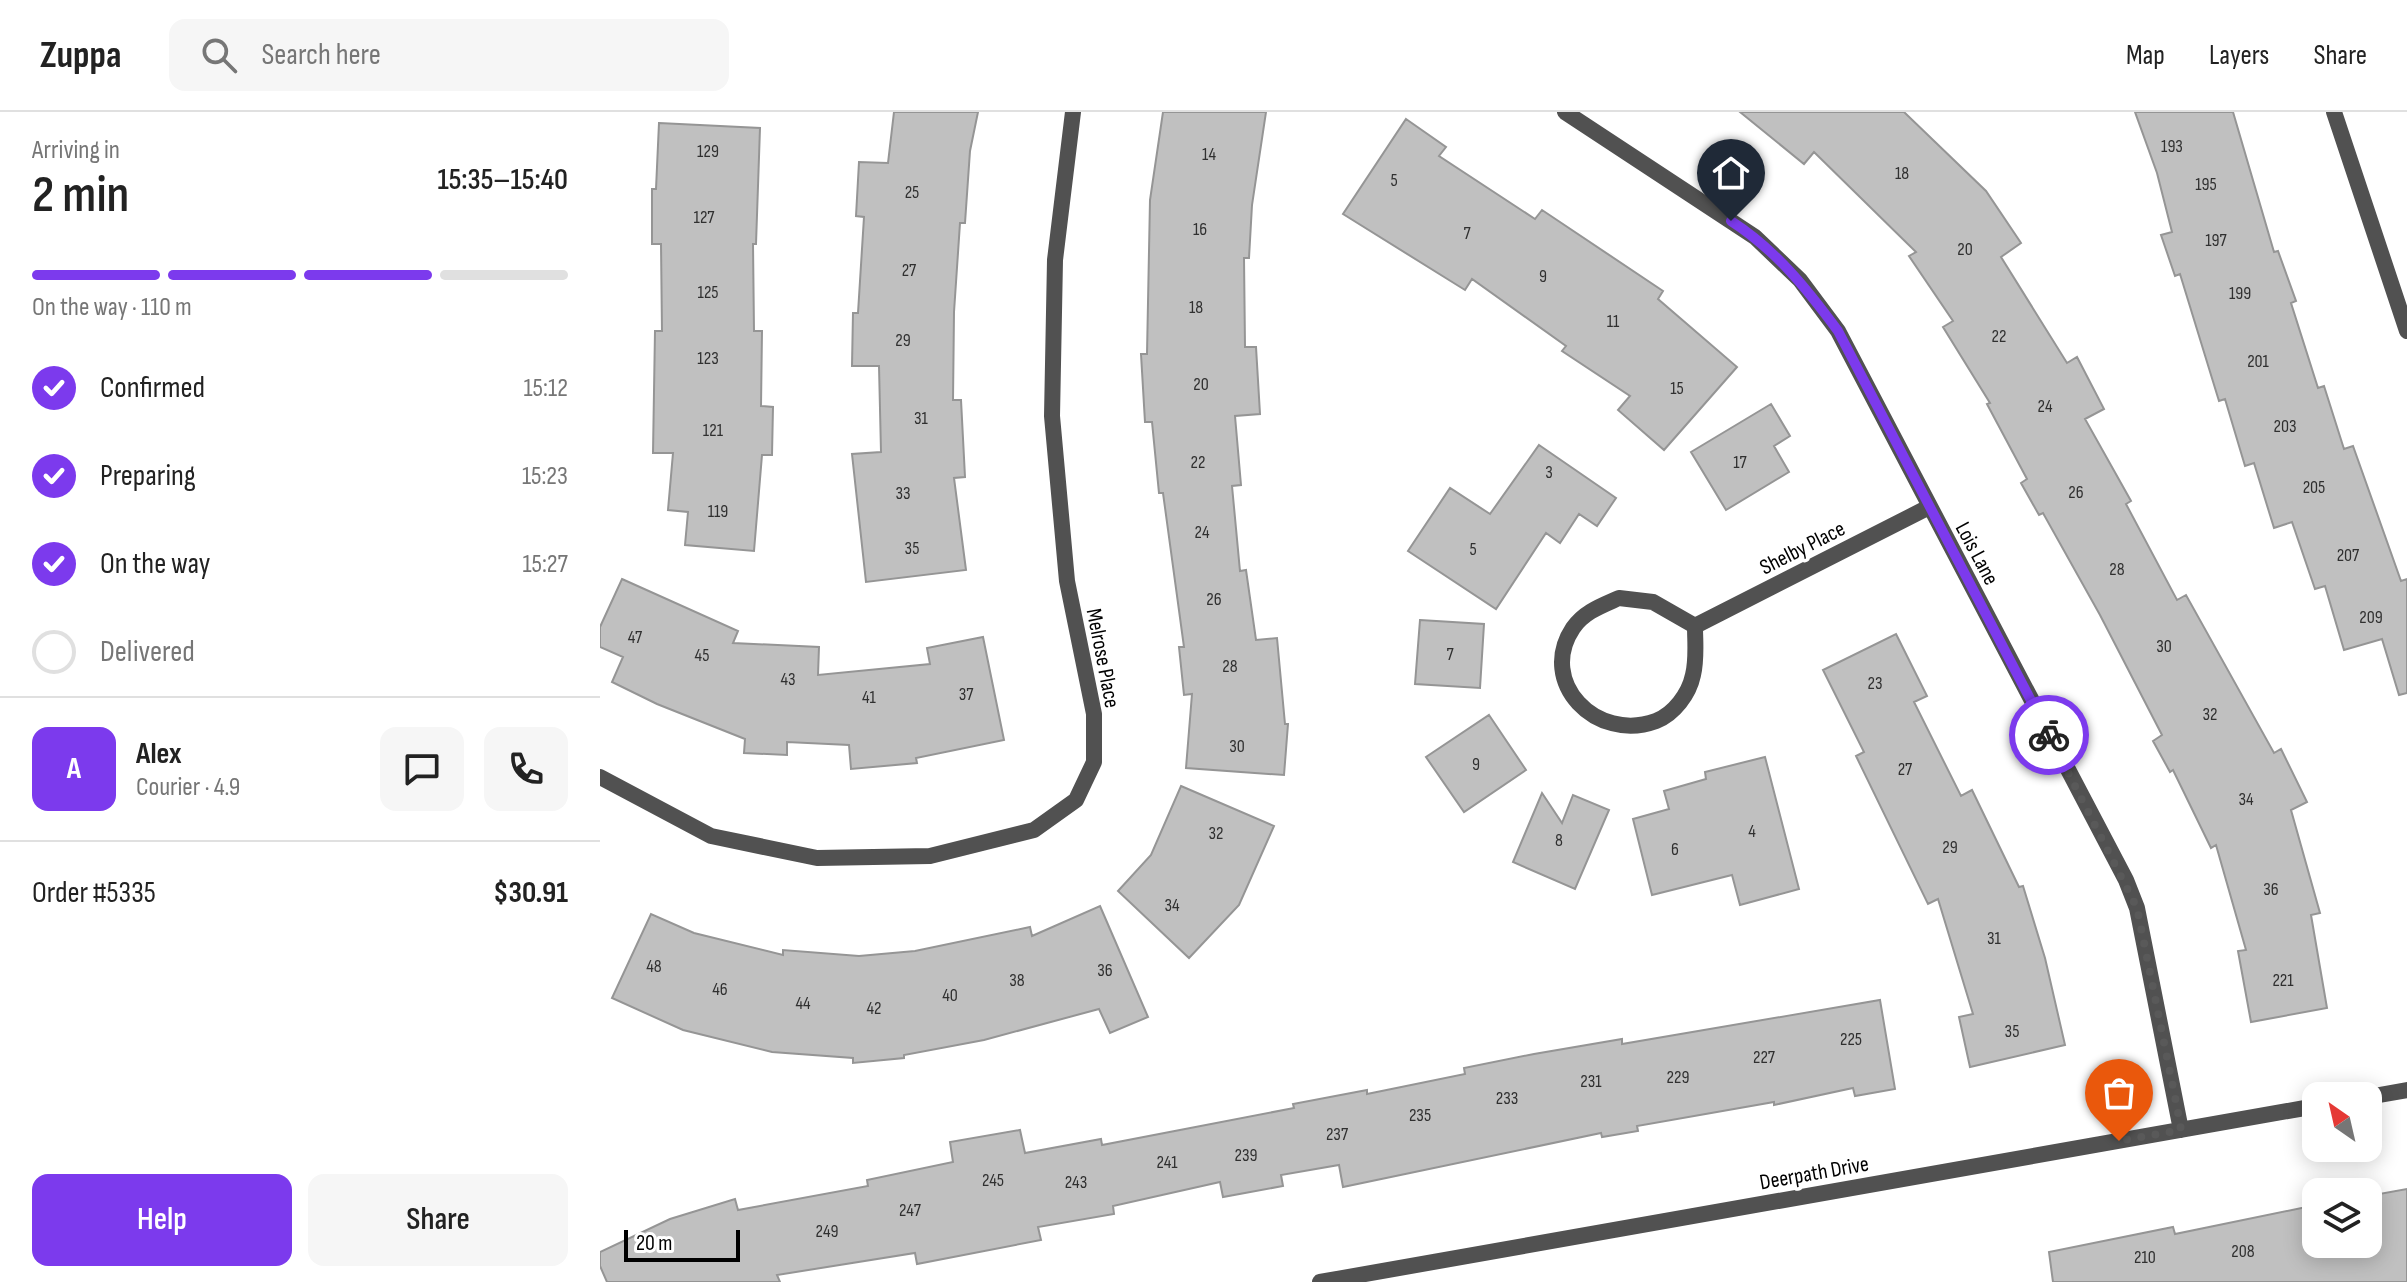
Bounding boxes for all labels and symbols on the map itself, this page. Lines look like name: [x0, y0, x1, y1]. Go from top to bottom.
house number: 193: [2161, 136, 2183, 157]
pin: [1697, 139, 1765, 221]
house number: 129: [697, 141, 719, 162]
house number: 14: [1202, 144, 1216, 165]
house number: 18: [1895, 163, 1909, 184]
house number: 5: [1390, 170, 1398, 191]
house number: 195: [2195, 174, 2217, 195]
house number: 25: [905, 182, 919, 203]
house number: 127: [693, 207, 715, 228]
house number: 16: [1193, 219, 1207, 240]
house number: 7: [1463, 223, 1471, 244]
house number: 197: [2205, 230, 2228, 251]
house number: 20: [1957, 239, 1973, 260]
house number: 27: [902, 260, 917, 281]
house number: 9: [1539, 266, 1547, 287]
house number: 125: [697, 282, 719, 303]
house number: 199: [2229, 283, 2251, 304]
house number: 18: [1189, 297, 1203, 318]
house number: 11: [1607, 311, 1620, 332]
house number: 22: [1992, 326, 2006, 347]
house number: 29: [895, 330, 911, 351]
house number: 123: [697, 348, 719, 369]
house number: 201: [2247, 351, 2270, 372]
house number: 20: [1193, 374, 1209, 395]
house number: 15: [1670, 378, 1684, 399]
house number: 24: [2038, 396, 2053, 417]
house number: 31: [914, 408, 929, 429]
house number: 203: [2274, 416, 2297, 437]
house number: 121: [703, 420, 724, 441]
house number: 22: [1191, 452, 1205, 473]
house number: 17: [1733, 452, 1748, 473]
house number: 3: [1545, 462, 1553, 483]
house number: 205: [2303, 477, 2325, 498]
house number: 26: [2068, 482, 2084, 503]
house number: 33: [895, 483, 911, 504]
house number: 119: [708, 501, 728, 522]
street label: Shelby Place: [1756, 515, 1850, 581]
street label: Lois Lane: [1949, 518, 2004, 590]
house number: 24: [1195, 522, 1210, 543]
house number: 35: [905, 538, 919, 559]
house number: 5: [1469, 539, 1477, 560]
house number: 207: [2337, 545, 2360, 566]
house number: 28: [2109, 559, 2125, 580]
house number: 26: [1206, 589, 1222, 610]
street label: Melrose Place: [1080, 606, 1125, 710]
house number: 209: [2359, 607, 2383, 628]
house number: 47: [628, 627, 643, 648]
house number: 30: [2156, 636, 2172, 657]
house number: 7: [1446, 644, 1454, 665]
house number: 45: [695, 645, 709, 666]
house number: 28: [1222, 656, 1238, 677]
house number: 43: [780, 669, 796, 690]
house number: 23: [1868, 673, 1883, 694]
house number: 37: [959, 684, 974, 705]
house number: 41: [862, 687, 877, 708]
courier: [2009, 695, 2089, 775]
house number: 32: [2203, 704, 2217, 725]
house number: 30: [1229, 736, 1245, 757]
house number: 9: [1472, 754, 1480, 775]
house number: 27: [1898, 759, 1913, 780]
house number: 34: [2238, 789, 2254, 810]
house number: 4: [1748, 821, 1756, 842]
house number: 32: [1209, 823, 1223, 844]
house number: 8: [1555, 830, 1563, 851]
house number: 29: [1942, 837, 1958, 858]
house number: 6: [1671, 839, 1679, 860]
house number: 36: [2263, 879, 2279, 900]
house number: 34: [1164, 895, 1180, 916]
house number: 31: [1987, 928, 2002, 949]
house number: 48: [646, 956, 662, 977]
house number: 36: [1097, 960, 1113, 981]
house number: 38: [1009, 970, 1025, 991]
house number: 221: [2272, 970, 2294, 991]
house number: 46: [712, 979, 728, 1000]
house number: 40: [942, 985, 958, 1006]
house number: 44: [795, 993, 811, 1014]
house number: 42: [866, 998, 882, 1019]
house number: 35: [2005, 1021, 2019, 1042]
house number: 225: [1840, 1029, 1862, 1050]
house number: 227: [1753, 1047, 1776, 1068]
pin: [2085, 1059, 2153, 1141]
house number: 229: [1667, 1067, 1689, 1088]
house number: 231: [1580, 1071, 1602, 1092]
north arrow: [2302, 1082, 2382, 1162]
house number: 233: [1496, 1088, 1518, 1109]
house number: 235: [1409, 1105, 1431, 1126]
house number: 237: [1326, 1124, 1349, 1145]
house number: 239: [1235, 1145, 1258, 1166]
street label: Deerpath Drive: [1758, 1151, 1871, 1196]
house number: 241: [1156, 1152, 1178, 1173]
house number: 245: [982, 1170, 1004, 1191]
house number: 243: [1065, 1172, 1087, 1193]
house number: 247: [899, 1200, 922, 1221]
house number: 249: [816, 1221, 838, 1242]
scale bar: [624, 1226, 740, 1262]
house number: 208: [2231, 1241, 2255, 1262]
house number: 210: [2134, 1247, 2156, 1268]

